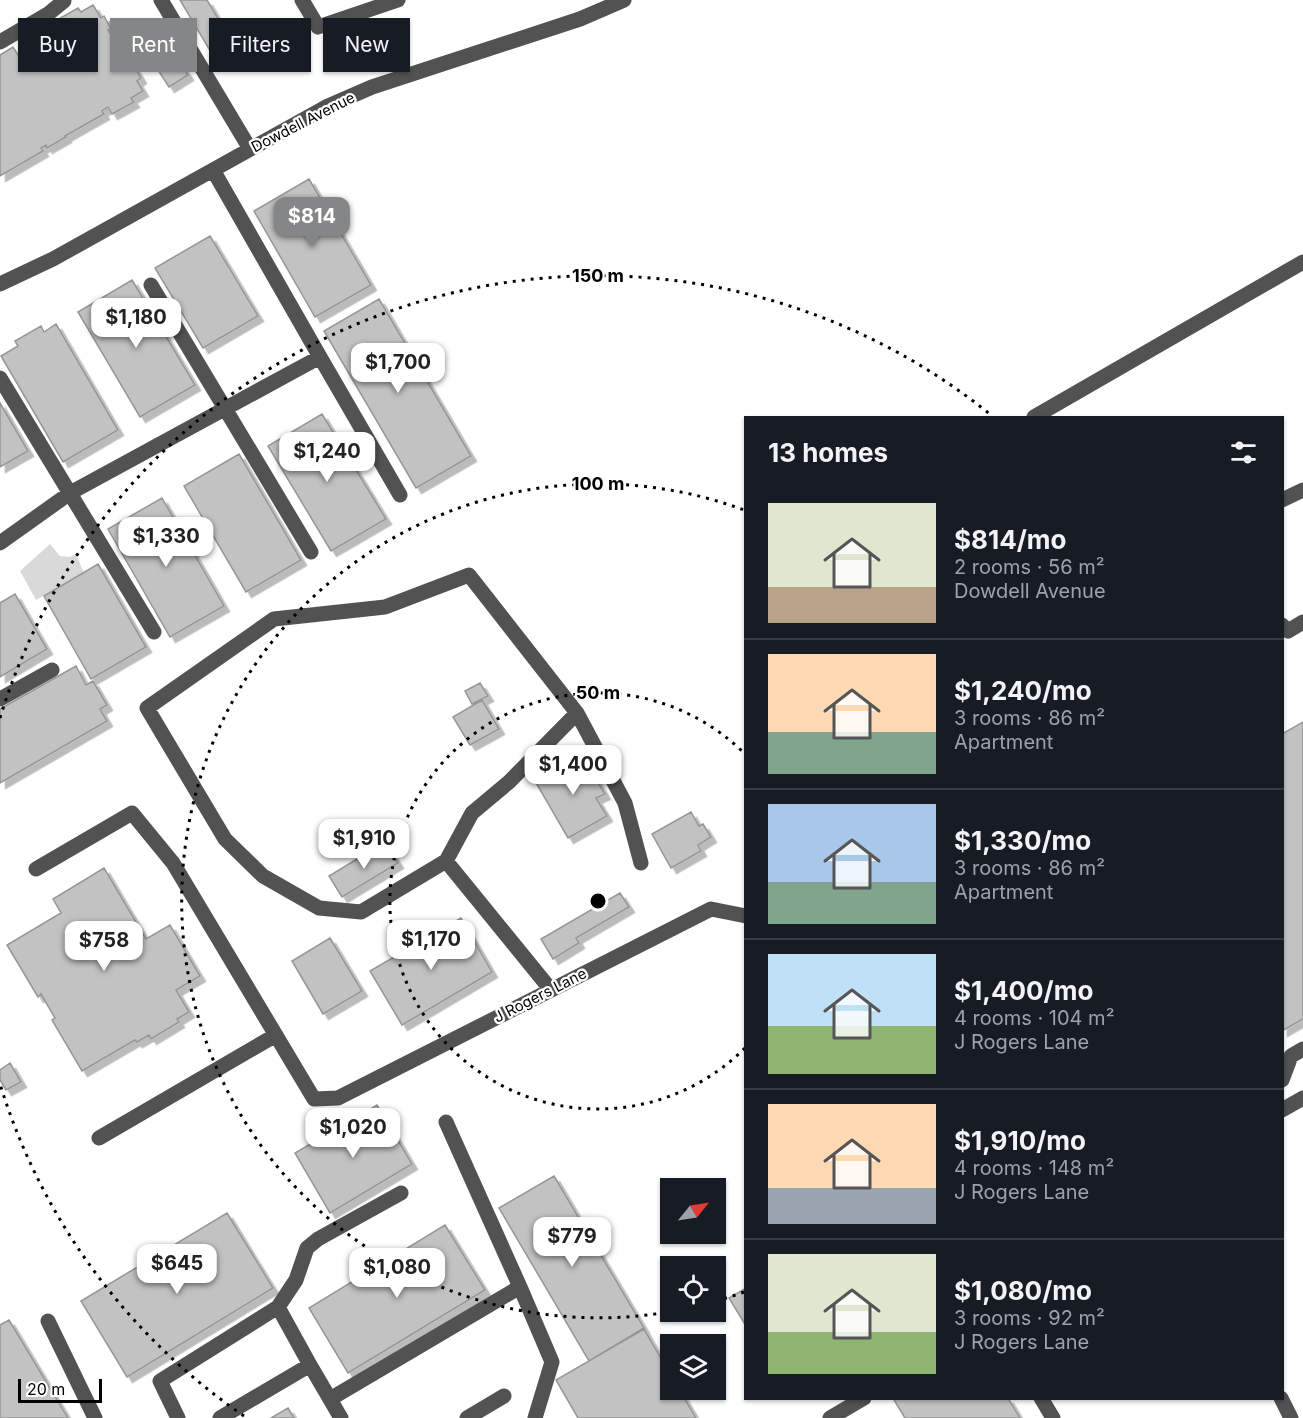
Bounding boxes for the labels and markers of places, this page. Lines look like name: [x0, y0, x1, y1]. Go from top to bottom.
pin: $814: [276, 197, 348, 248]
pin: $1,180: [87, 298, 185, 349]
pin: $1,700: [349, 343, 447, 394]
pin: $1,240: [278, 432, 376, 483]
pin: $1,330: [117, 517, 215, 568]
pin: $1,400: [524, 745, 622, 796]
pin: $1,910: [315, 819, 413, 870]
centre of rings: [588, 891, 608, 911]
pin: $1,170: [382, 920, 480, 971]
pin: $758: [68, 921, 140, 972]
pin: $1,020: [304, 1108, 402, 1159]
pin: $779: [536, 1217, 608, 1268]
pin: $645: [141, 1244, 213, 1295]
pin: $1,080: [348, 1248, 446, 1299]

